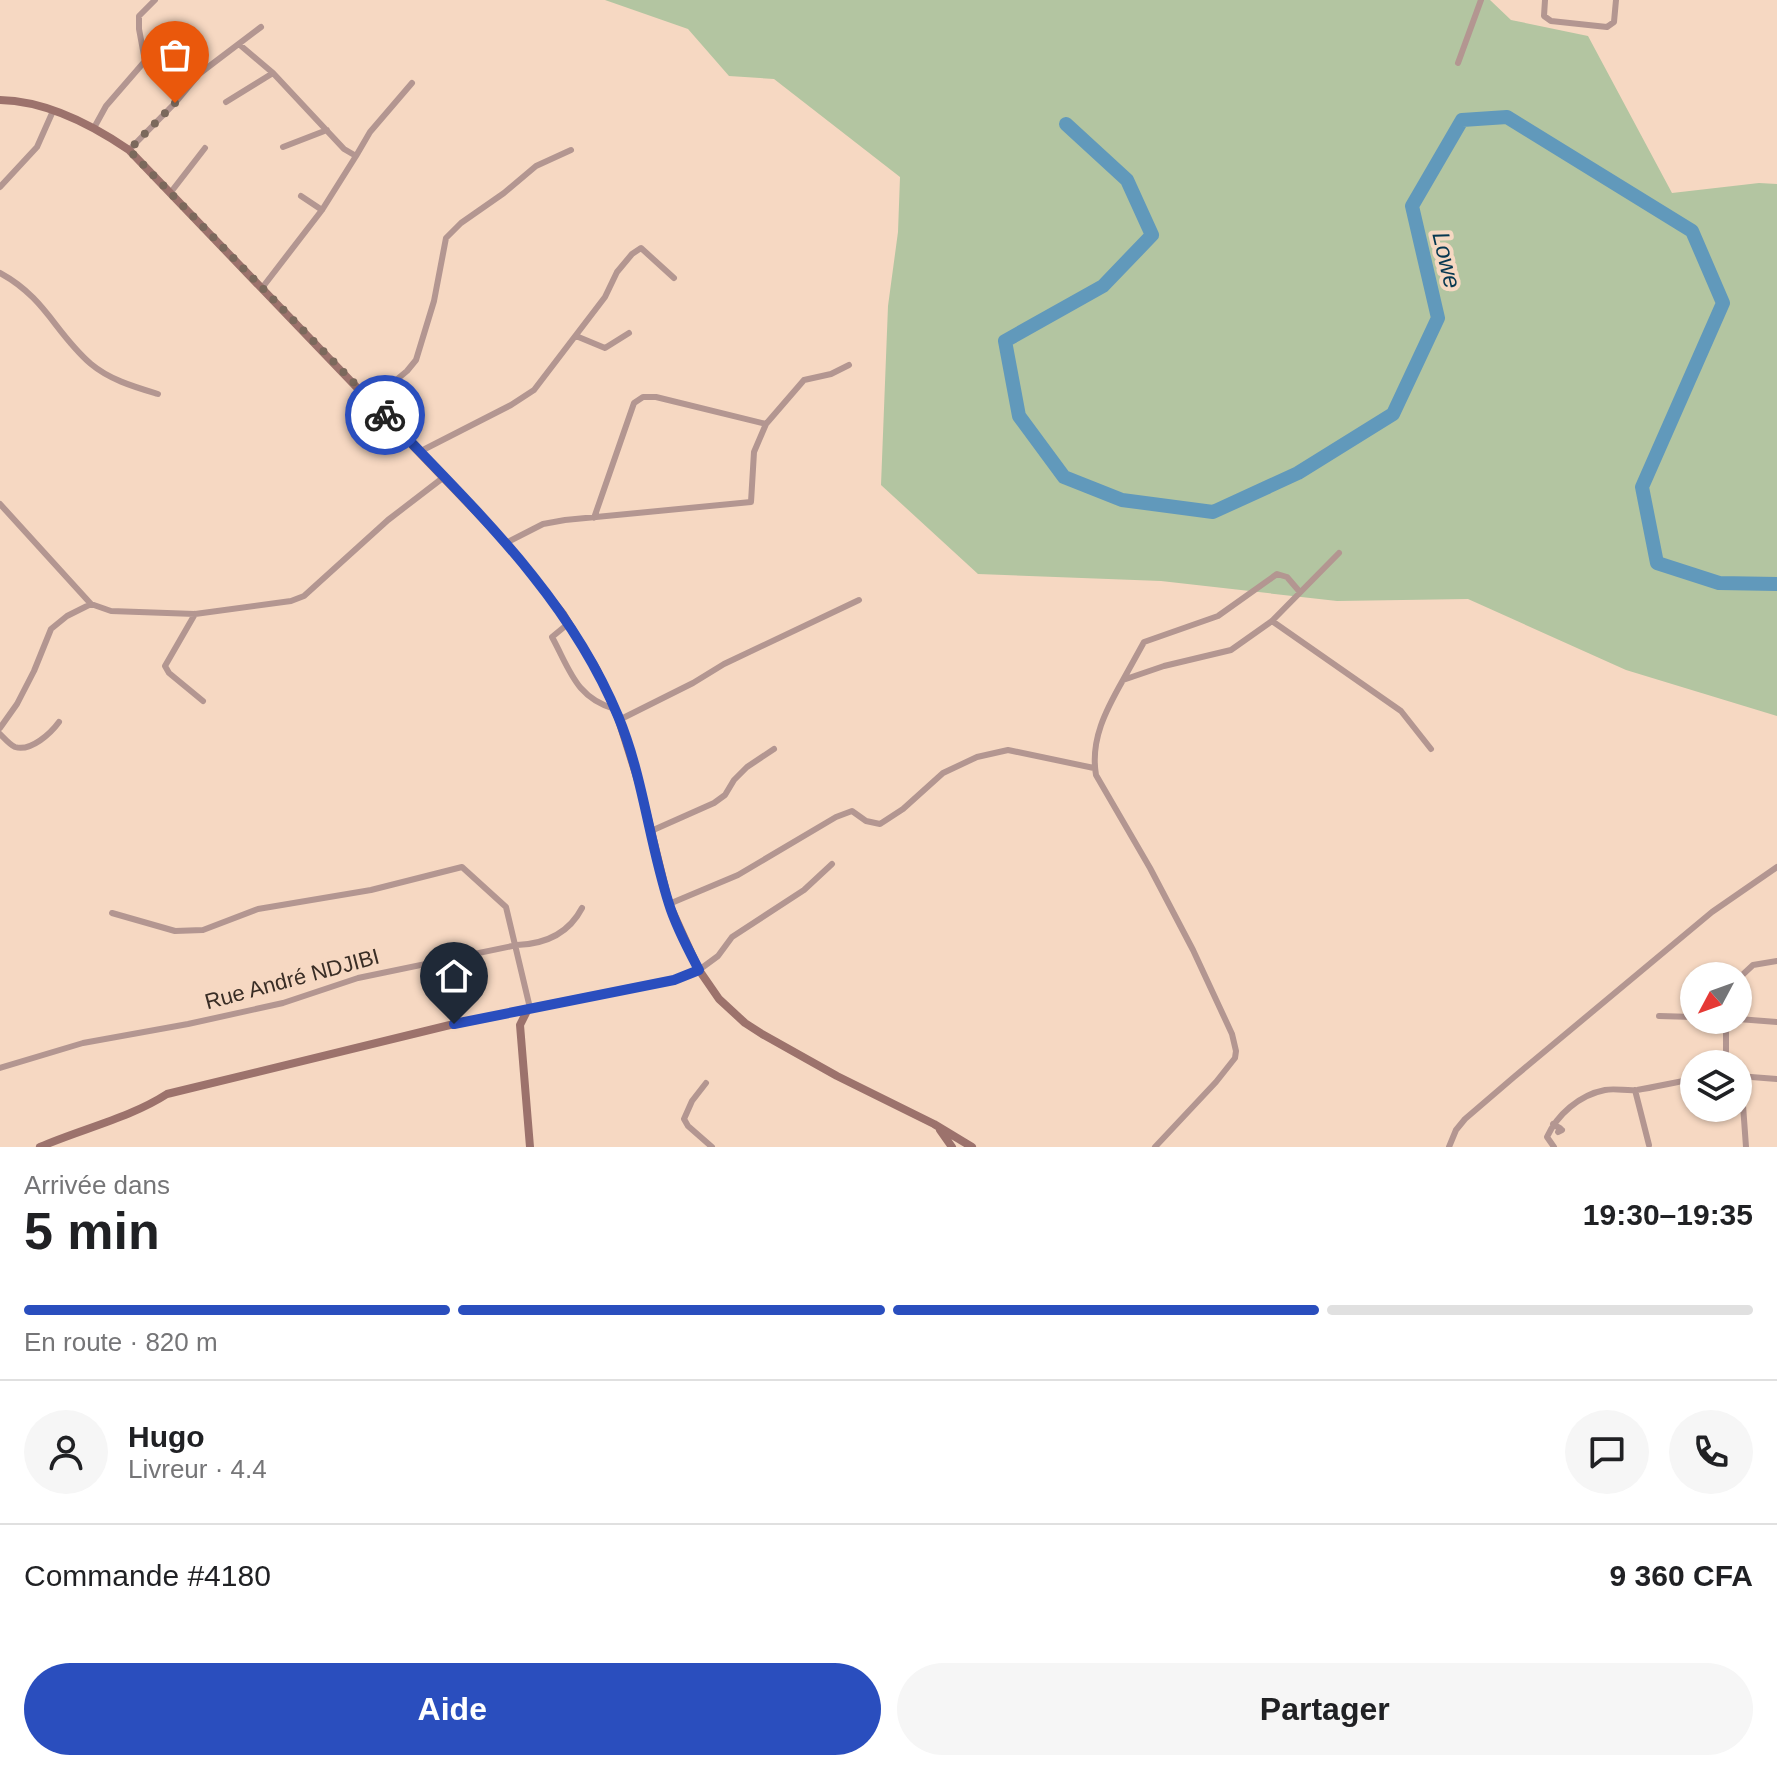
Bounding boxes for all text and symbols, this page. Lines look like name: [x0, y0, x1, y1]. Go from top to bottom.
pin: [141, 21, 209, 103]
icon: bag: [153, 33, 197, 77]
water label: Lowe: [1427, 229, 1467, 291]
courier: [345, 375, 425, 455]
icon: bike: [363, 393, 407, 437]
pin: [420, 942, 488, 1024]
street label: Rue André NDJIBI: [202, 944, 382, 1014]
icon: home: [432, 954, 476, 998]
north arrow: [1680, 962, 1752, 1034]
map controls: [1680, 962, 1752, 1122]
button: layers: [1680, 1050, 1752, 1122]
text: Arrivée dans: [24, 1170, 170, 1200]
text: 19:30–19:35: [1583, 1198, 1753, 1231]
text: 5 min: [24, 1202, 160, 1260]
text: En route · 820 m: [24, 1327, 218, 1357]
button: person: [24, 1410, 108, 1494]
button: chat: [1565, 1410, 1649, 1494]
button: phone: [1669, 1410, 1753, 1494]
text: Hugo: [128, 1420, 205, 1453]
text: Livreur · 4.4: [128, 1454, 267, 1484]
text: Commande #4180: [24, 1559, 271, 1592]
text: 9 360 CFA: [1610, 1559, 1753, 1592]
button: Aide: [24, 1663, 881, 1755]
button: Partager: [897, 1663, 1753, 1755]

